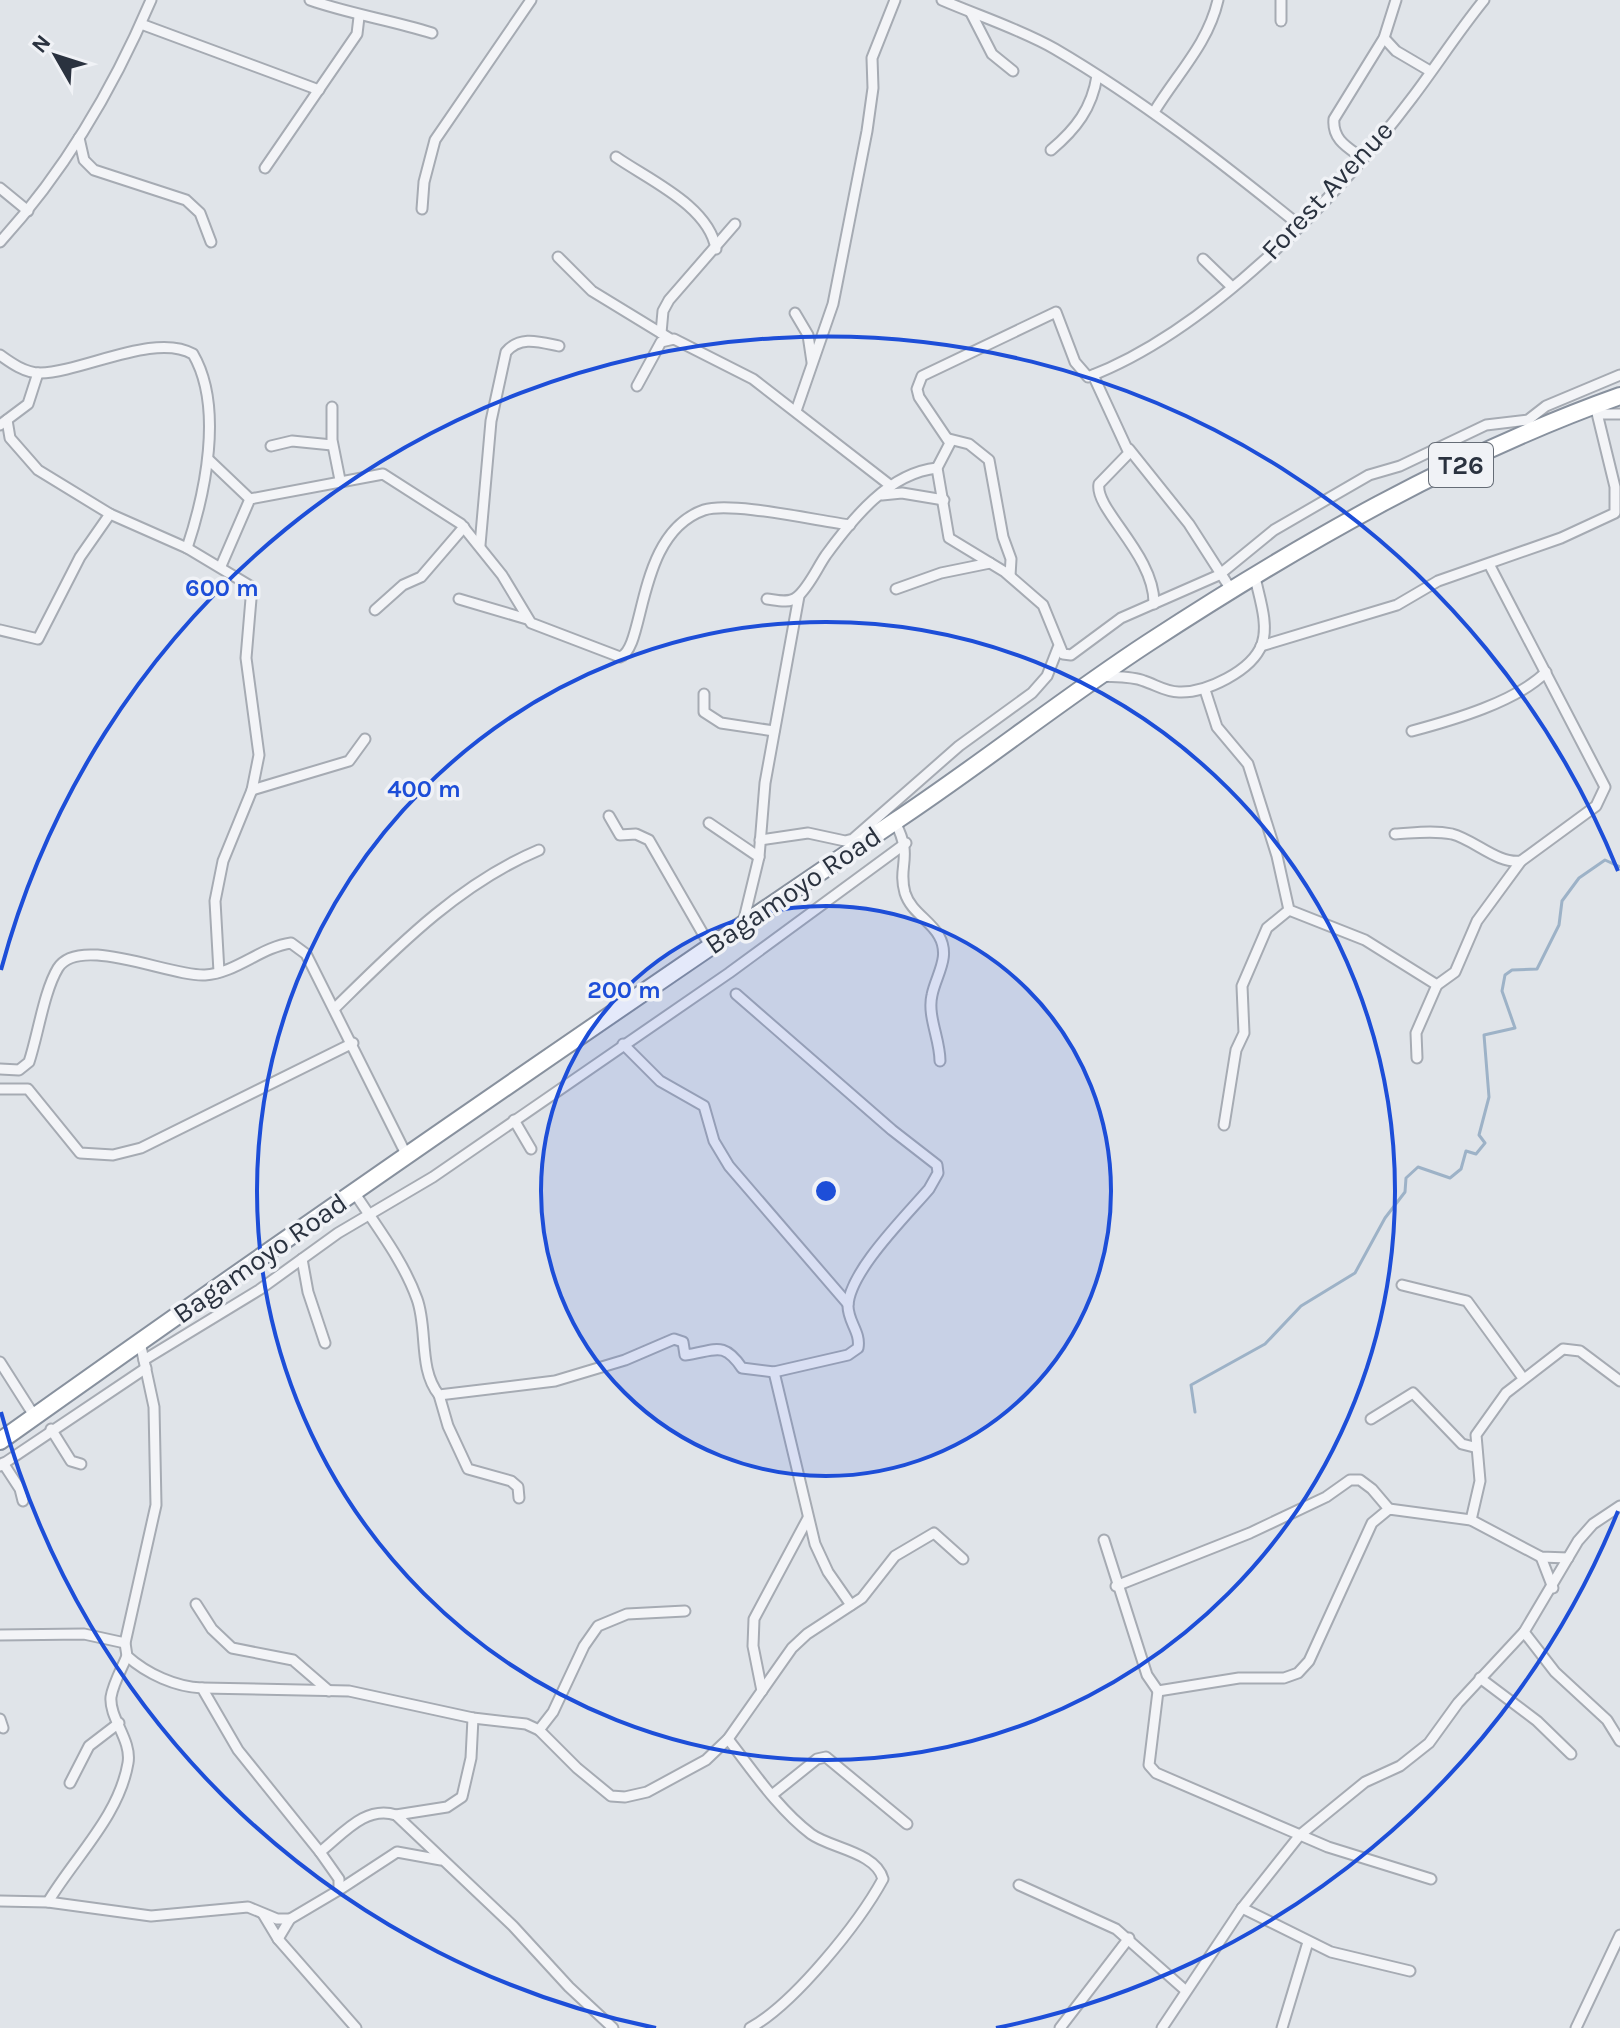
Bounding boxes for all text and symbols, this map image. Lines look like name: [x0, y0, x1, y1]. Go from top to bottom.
north arrow: [16, 16, 96, 96]
text: N: [26, 30, 56, 58]
street label: Forest Avenue: [1254, 114, 1400, 266]
road number: T26: [1429, 443, 1493, 487]
text: 600 m: [185, 574, 259, 602]
text: 400 m: [387, 775, 461, 803]
street label: Bagamoyo Road: [699, 819, 887, 961]
text: 200 m: [587, 976, 661, 1004]
centre of rings: [812, 1177, 840, 1205]
street label: Bagamoyo Road: [167, 1186, 353, 1330]

